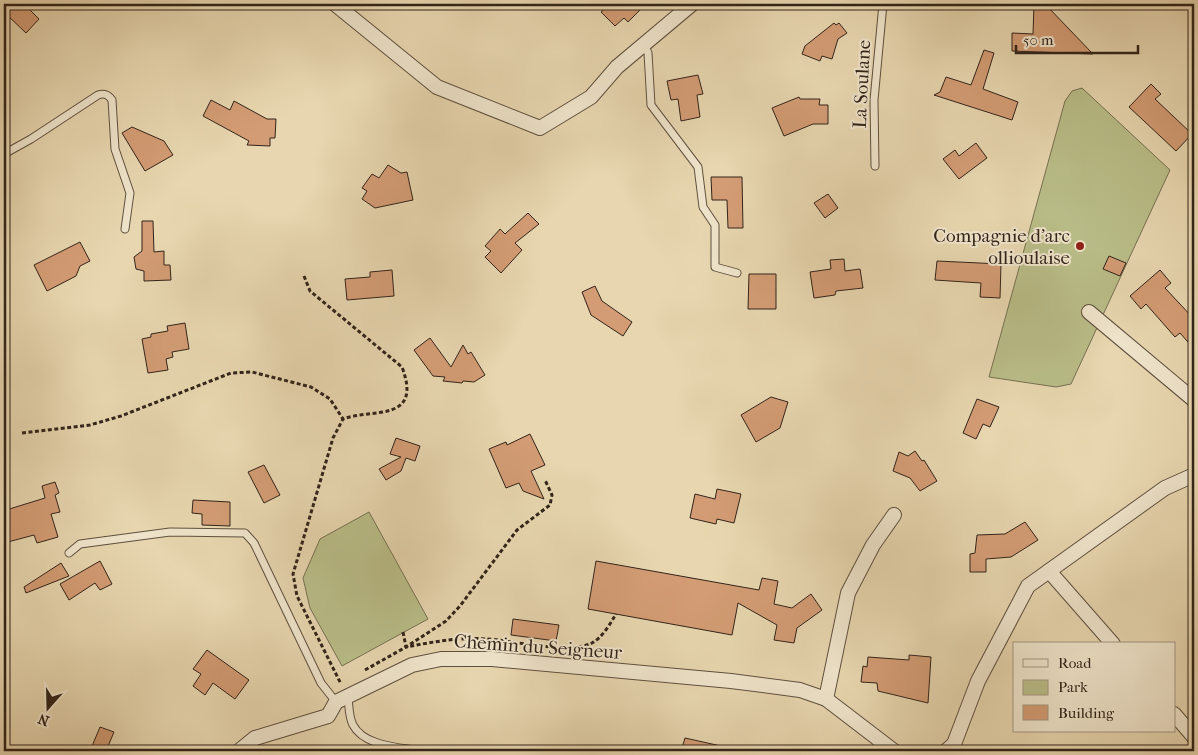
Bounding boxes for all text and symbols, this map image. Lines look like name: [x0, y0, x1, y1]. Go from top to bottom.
scale bar: [1016, 22, 1138, 54]
text: 50 m: [1023, 31, 1054, 49]
street label: La Soulane: [849, 39, 875, 129]
place label: Compagnie d'arc ollioulaise: [933, 225, 1070, 269]
marker: Compagnie d'arc ollioulaise: [1074, 240, 1086, 252]
street label: Chemin du Seigneur: [453, 630, 624, 664]
legend: [1013, 642, 1176, 732]
text: Road: [1058, 654, 1092, 672]
text: Park: [1058, 678, 1088, 696]
north arrow: [22, 682, 72, 732]
text: Building: [1058, 704, 1115, 722]
text: N: [35, 710, 52, 730]

